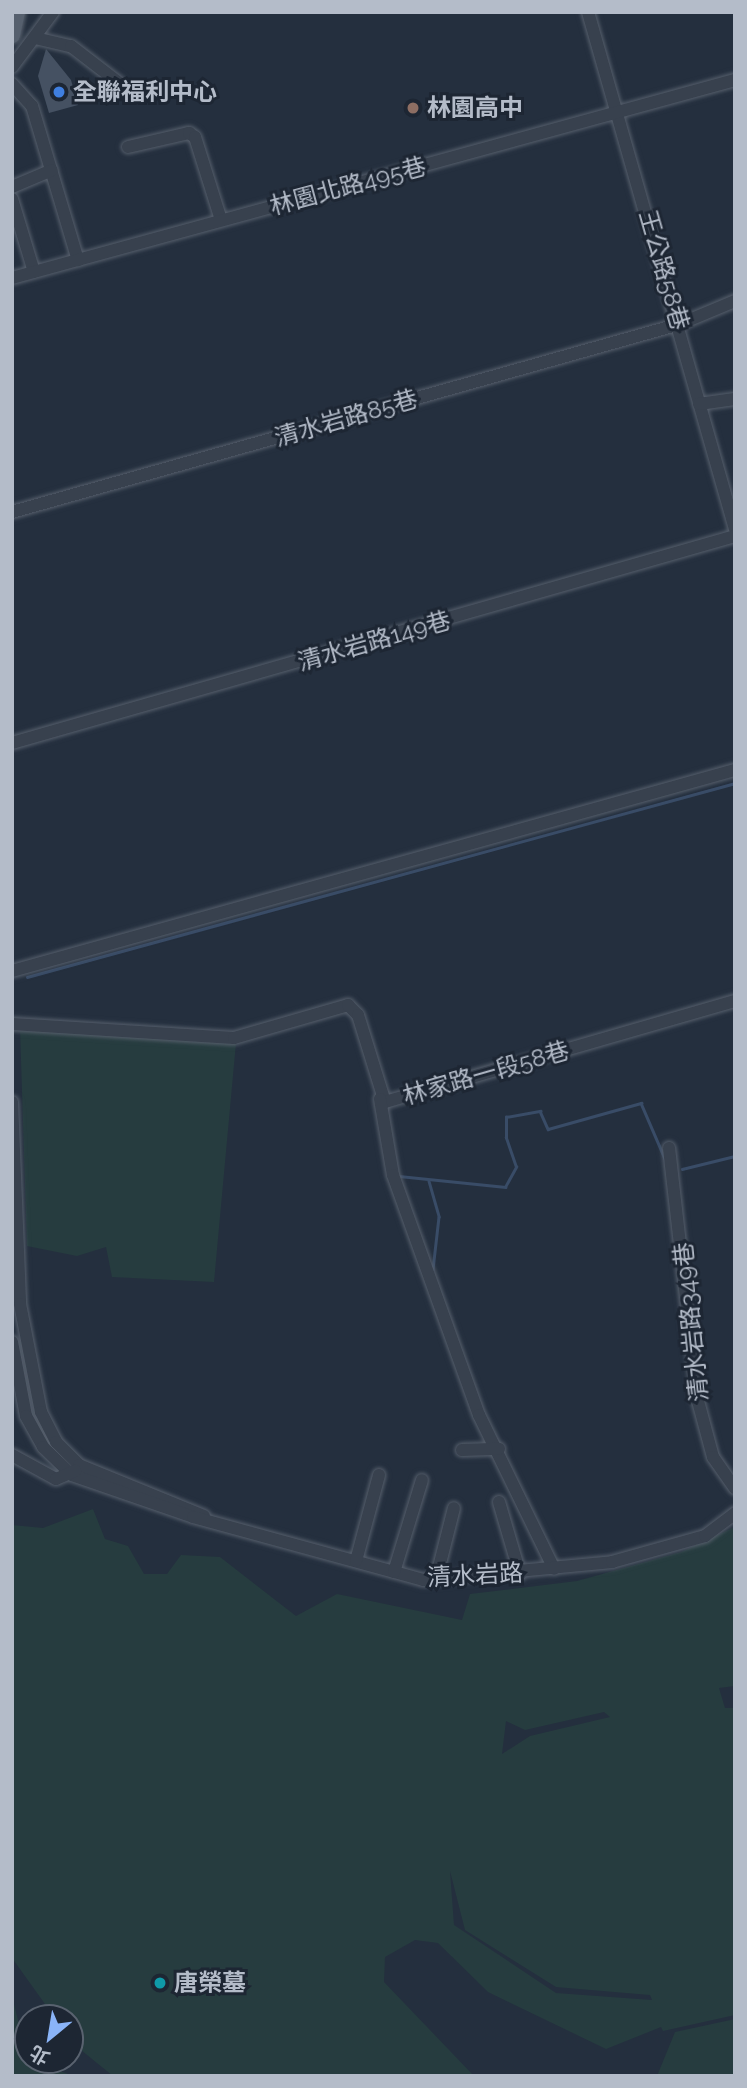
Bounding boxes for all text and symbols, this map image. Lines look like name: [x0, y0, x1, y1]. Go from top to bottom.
place label: 全聯福利中心: [73, 78, 217, 106]
marker: 全聯福利中心: [51, 84, 67, 100]
place label: 林園高中: [427, 94, 523, 122]
marker: 林園高中: [405, 100, 421, 116]
street label: 林園北路495巷: [267, 151, 429, 221]
street label: 王公路58巷: [633, 207, 695, 333]
street label: 清水岩路85巷: [271, 384, 421, 452]
street label: 清水岩路149巷: [294, 605, 454, 677]
street label: 林家路一段58巷: [400, 1036, 572, 1110]
street label: 清水岩路349巷: [668, 1241, 714, 1403]
street label: 清水岩路: [426, 1558, 524, 1592]
place label: 唐榮墓: [174, 1969, 246, 1997]
marker: 唐榮墓: [152, 1975, 168, 1991]
north arrow: [14, 2004, 84, 2074]
text: 北: [26, 2041, 53, 2070]

